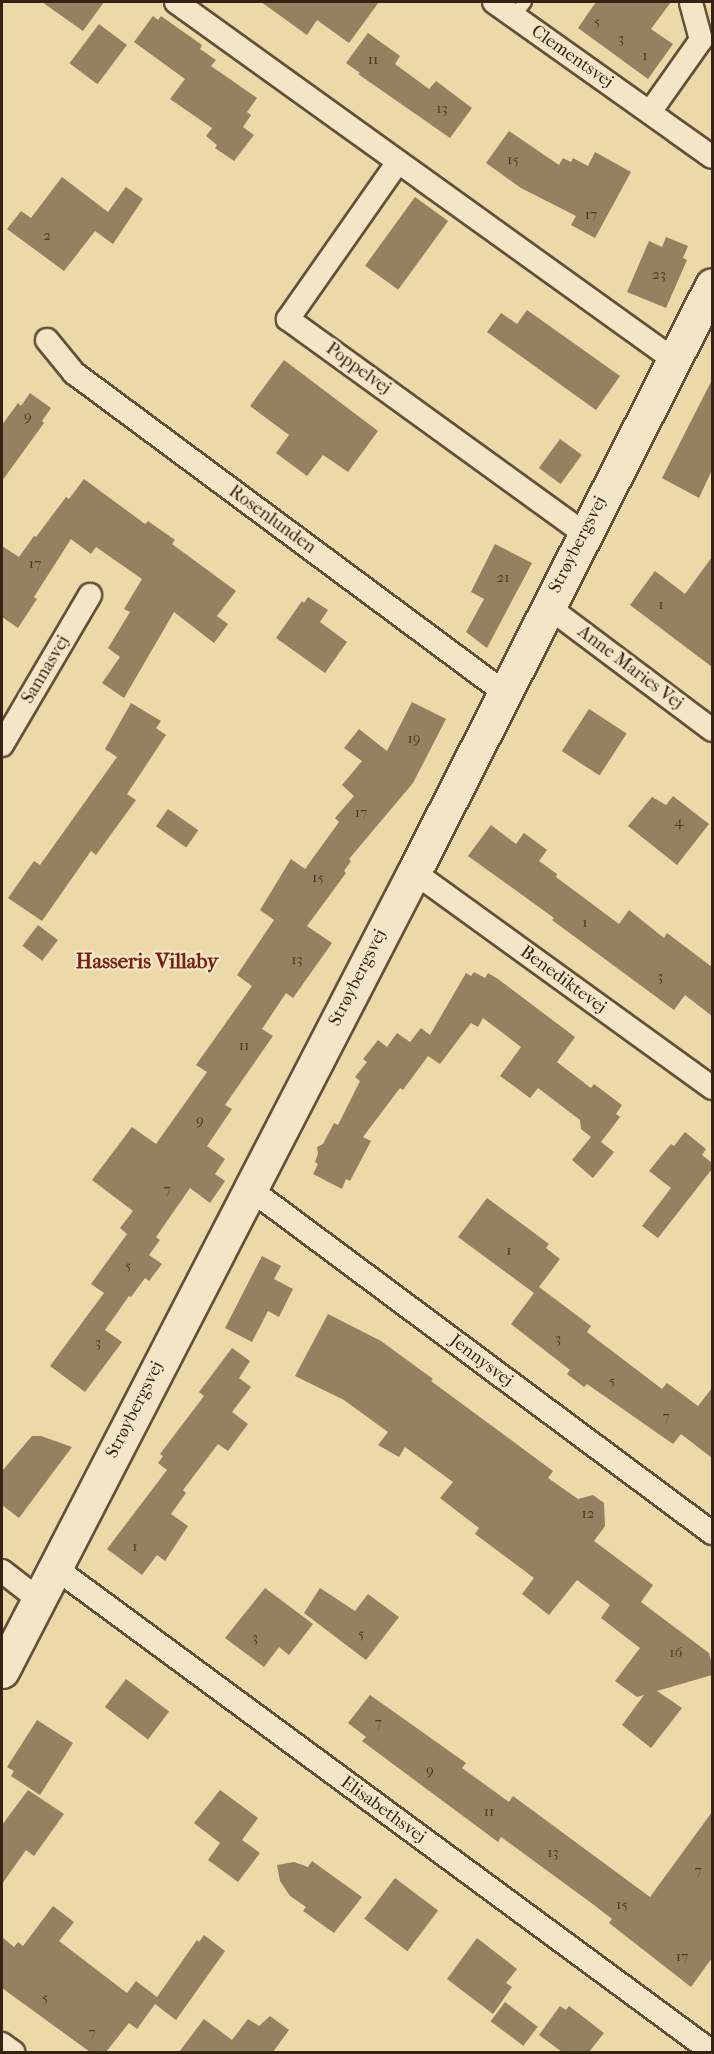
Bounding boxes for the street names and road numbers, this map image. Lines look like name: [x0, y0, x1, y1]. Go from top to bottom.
street label: Clementsvej: [527, 21, 617, 93]
street label: Poppelvej: [321, 338, 395, 400]
street label: Rosenlunden: [224, 481, 320, 559]
street label: Strøybergsvej: [544, 493, 612, 597]
street label: Anne Maries Vej: [573, 621, 687, 715]
street label: Sannasvej: [17, 632, 75, 708]
street label: Strøybergsvej: [324, 926, 392, 1030]
street label: Benediktevej: [516, 941, 610, 1019]
street label: Jennysvej: [445, 1330, 517, 1392]
street label: Strøybergsvej: [101, 1358, 169, 1462]
street label: Elisabethsvej: [336, 1772, 430, 1848]

